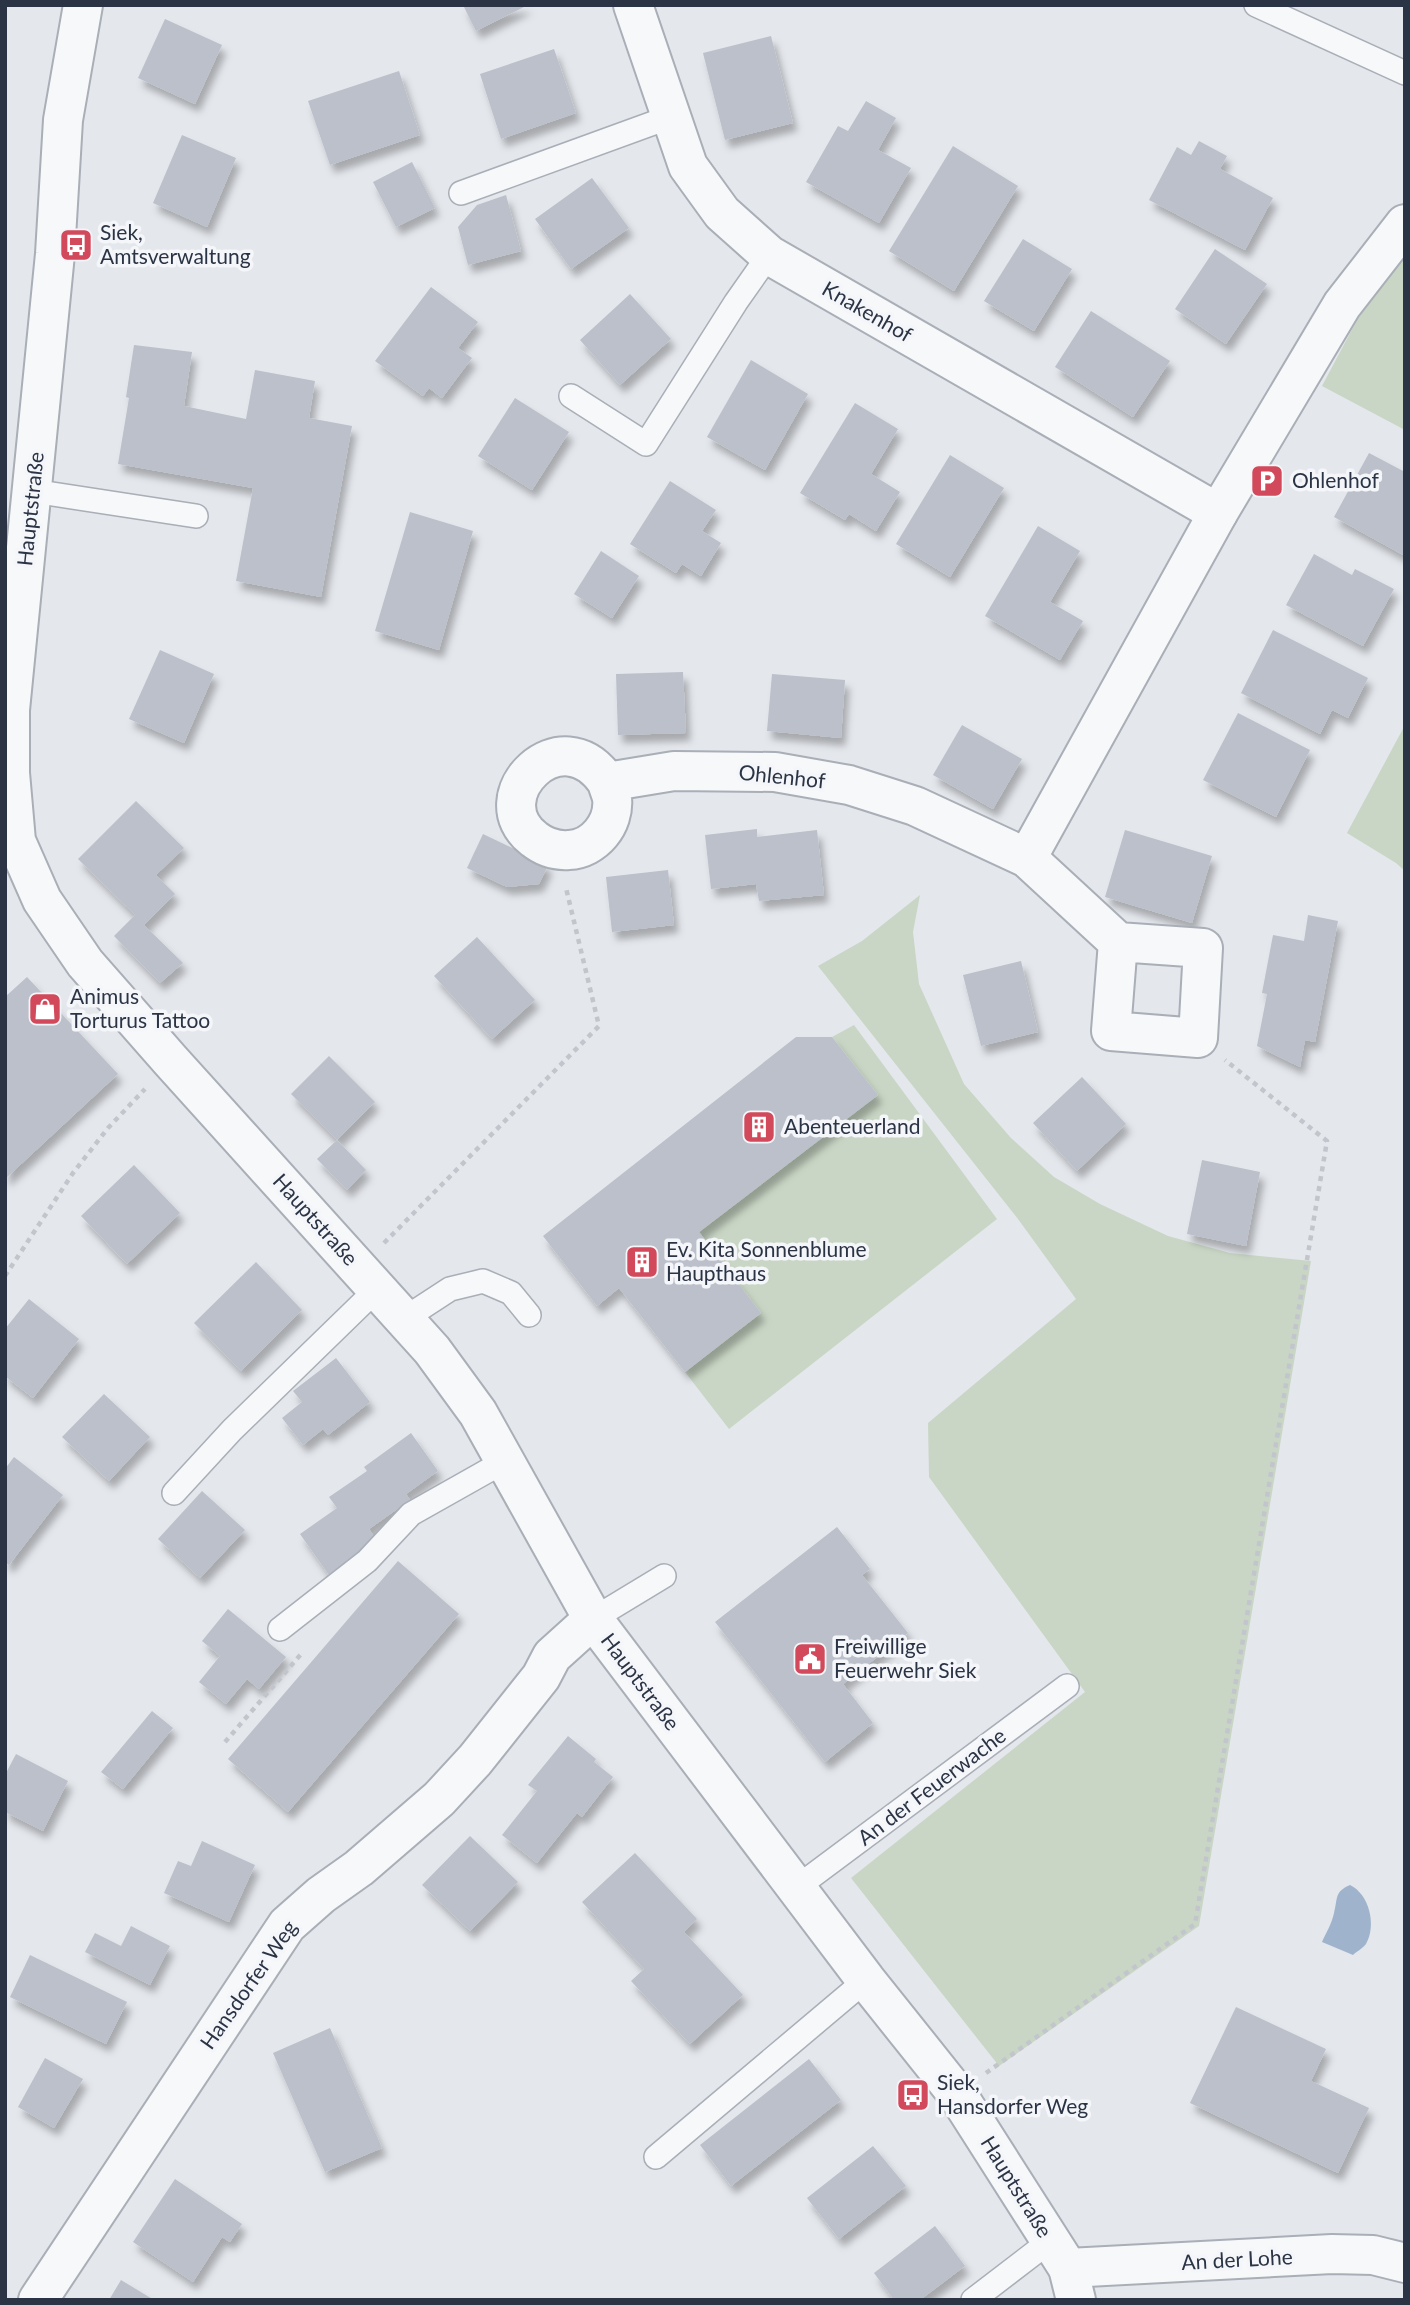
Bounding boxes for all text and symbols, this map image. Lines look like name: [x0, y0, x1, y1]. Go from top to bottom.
place label: Siek, Amtsverwaltung: [100, 219, 251, 268]
bus stop icon: Siek, Amtsverwaltung: [57, 226, 95, 264]
street label: Knakenhof: [818, 275, 918, 347]
street label: Hauptstraße: [11, 450, 48, 567]
parking icon: Ohlenhof: [1248, 462, 1286, 500]
place label: Ohlenhof: [1292, 467, 1379, 492]
street label: Ohlenhof: [738, 759, 827, 793]
place label: Animus Torturus Tattoo: [70, 983, 210, 1032]
shop icon: Animus Torturus Tattoo: [26, 990, 64, 1028]
building icon: Abenteuerland: [740, 1108, 778, 1146]
place label: Abenteuerland: [784, 1113, 920, 1138]
street label: Hauptstraße: [268, 1168, 364, 1270]
place label: Ev. Kita Sonnenblume Haupthaus: [666, 1236, 867, 1285]
building icon: Ev. Kita Sonnenblume Haupthaus: [623, 1243, 661, 1281]
street label: Hauptstraße: [597, 1628, 686, 1734]
place label: Freiwillige Feuerwehr Siek: [834, 1633, 977, 1682]
public building icon: Freiwillige Feuerwehr Siek: [791, 1640, 829, 1678]
street label: An der Feuerwache: [852, 1722, 1010, 1850]
street label: Hansdorfer Weg: [194, 1915, 301, 2053]
place label: Siek, Hansdorfer Weg: [937, 2069, 1088, 2118]
bus stop icon: Siek, Hansdorfer Weg: [894, 2076, 932, 2114]
street label: Hauptstraße: [976, 2131, 1058, 2242]
street label: An der Lohe: [1181, 2243, 1293, 2274]

